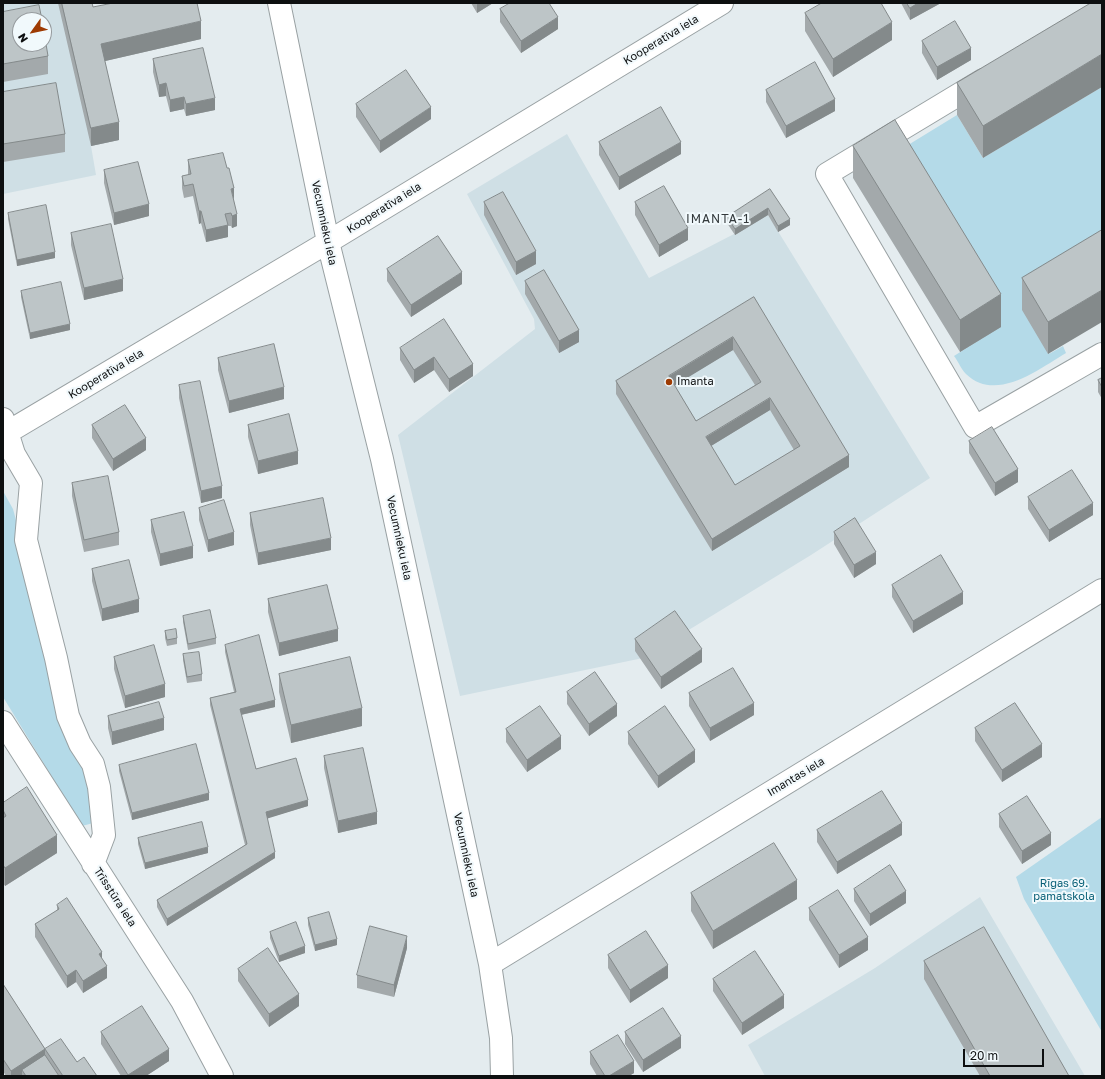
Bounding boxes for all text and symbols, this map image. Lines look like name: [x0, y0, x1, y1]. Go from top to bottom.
north arrow: [12, 12, 52, 52]
street label: Kooperatīva iela: [621, 12, 701, 68]
text: N: [15, 31, 30, 45]
street label: Vecumnieku iela: [309, 179, 339, 267]
street label: Kooperatīva iela: [344, 180, 424, 236]
district label: IMANTA-1: [686, 212, 750, 226]
street label: Kooperatīva iela: [66, 346, 146, 402]
place label: Imanta: [677, 375, 714, 389]
marker: Imanta: [664, 377, 674, 387]
street label: Vecumnieku iela: [384, 494, 414, 582]
street label: Imantas iela: [765, 755, 827, 799]
street label: Vecumnieku iela: [451, 811, 481, 899]
street label: Trīsstūra iela: [91, 865, 139, 929]
park label: Rīgas 69. pamatskola: [1033, 877, 1095, 903]
scale bar: [965, 1041, 1046, 1067]
text: 20 m: [970, 1048, 998, 1063]

